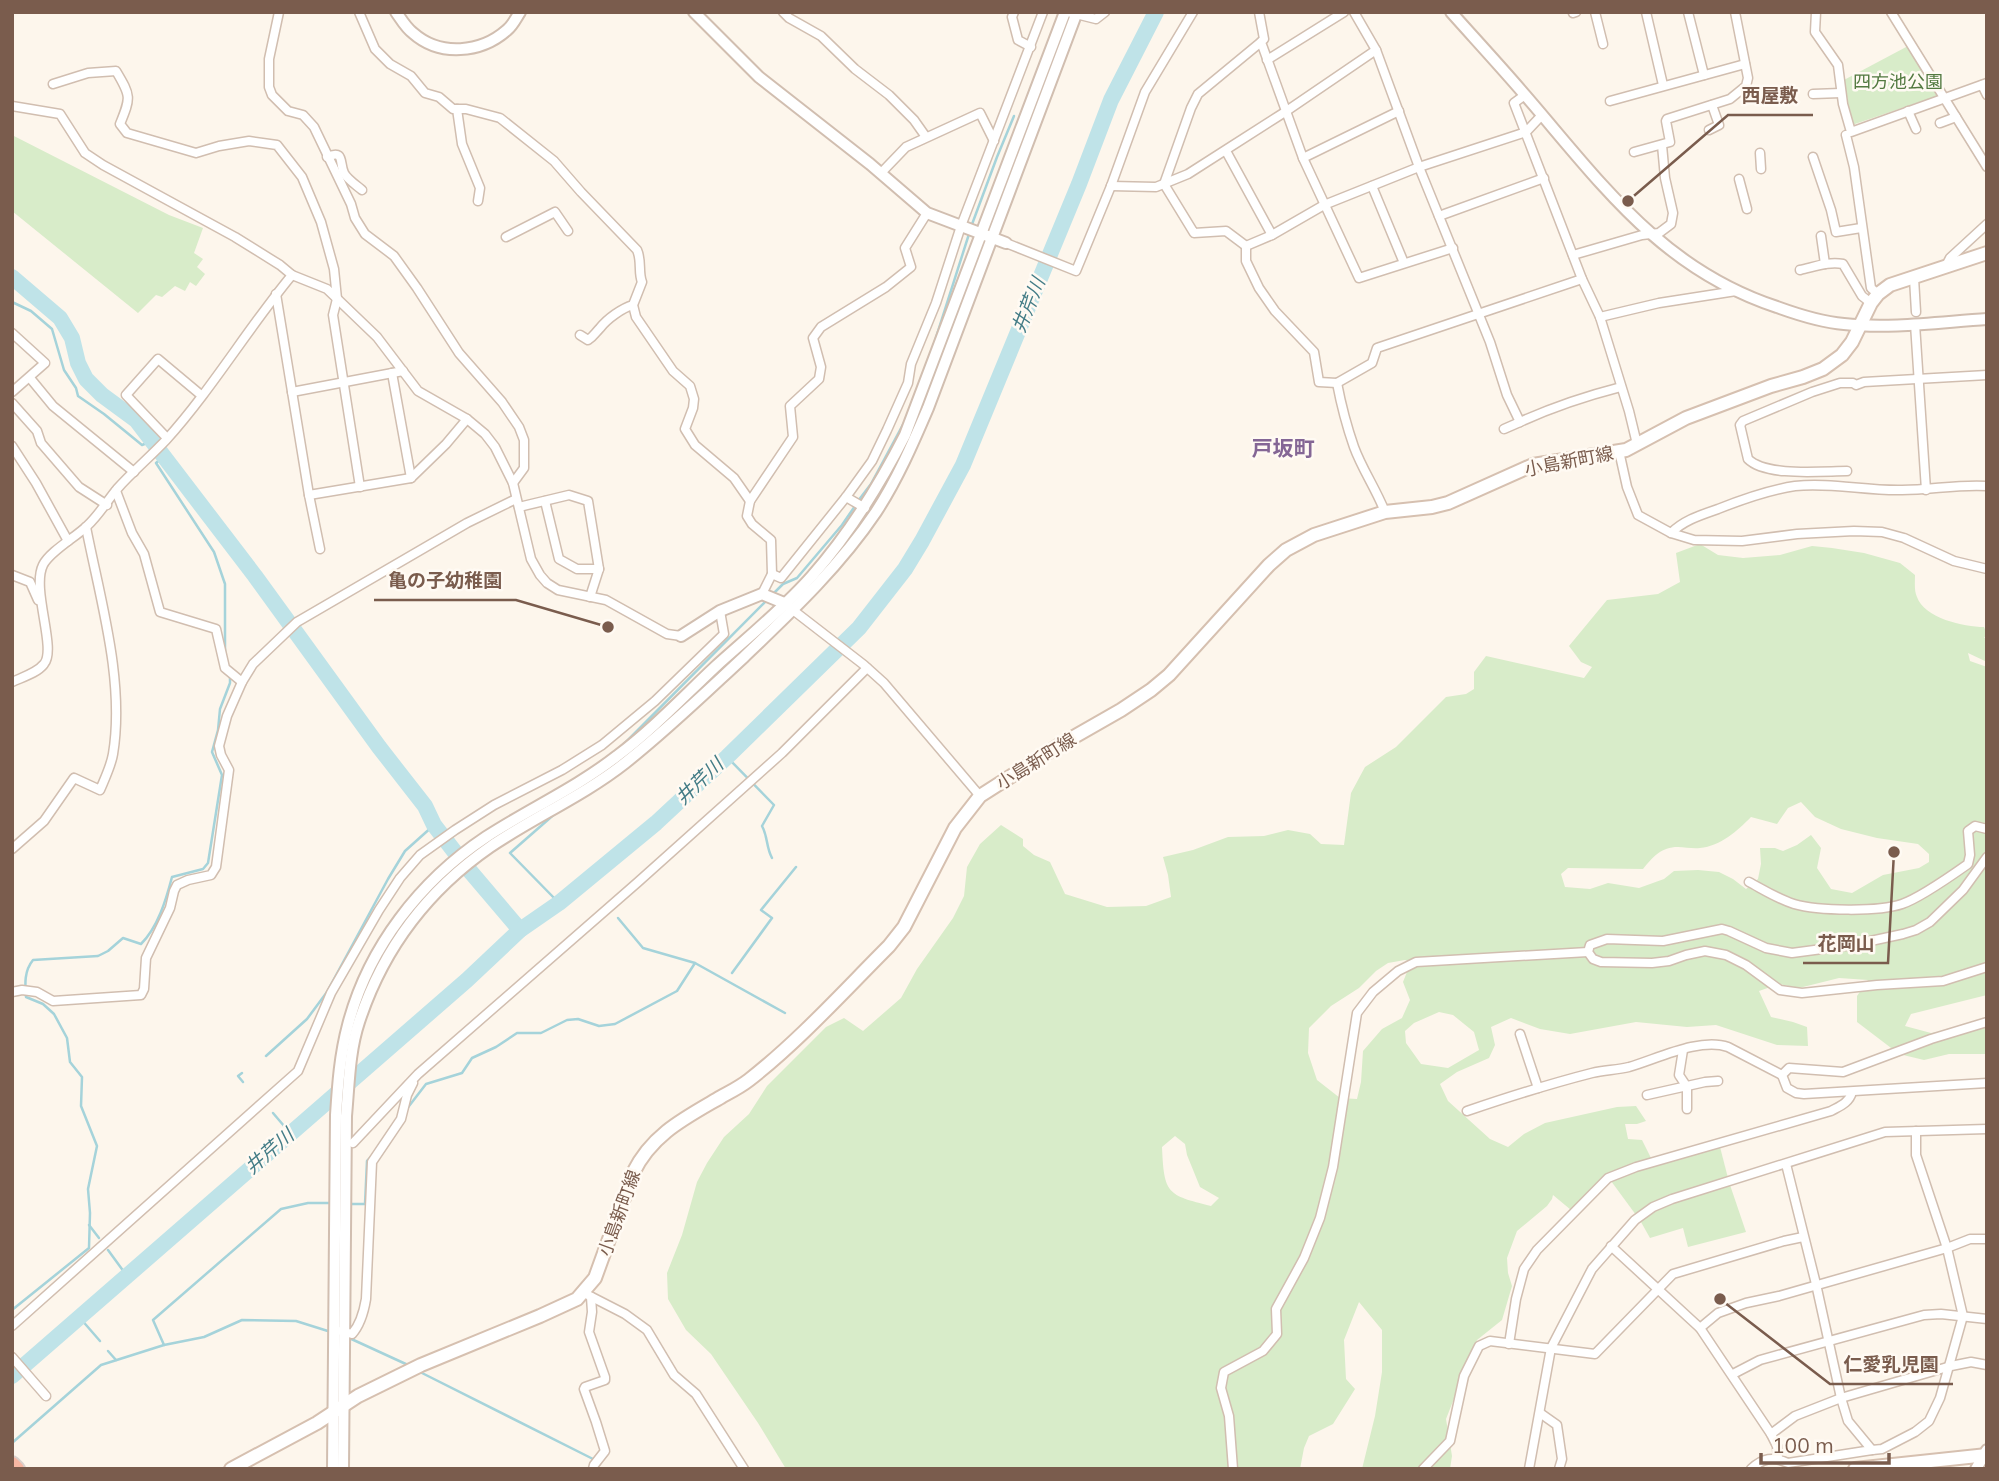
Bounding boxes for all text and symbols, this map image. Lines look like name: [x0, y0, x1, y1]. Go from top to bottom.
park label: 四方池公園: [1853, 70, 1943, 93]
callout: 西屋敷: [1728, 75, 1813, 115]
text: 西屋敷: [1741, 83, 1799, 107]
water label: 井芹川: [1006, 272, 1051, 336]
district label: 戸坂町: [1252, 435, 1315, 461]
street label: 小島新町線: [1523, 441, 1615, 481]
callout: 亀の子幼稚園: [374, 560, 516, 600]
text: 亀の子幼稚園: [388, 568, 502, 592]
street label: 小島新町線: [992, 727, 1080, 795]
water label: 井芹川: [670, 751, 729, 809]
callout: 花岡山: [1803, 923, 1888, 963]
text: 花岡山: [1817, 931, 1875, 955]
water label: 井芹川: [240, 1122, 300, 1179]
street label: 小島新町線: [593, 1167, 645, 1259]
callout: 仁愛乳児園: [1830, 1344, 1953, 1384]
text: 仁愛乳児園: [1843, 1352, 1939, 1376]
scale bar: [1761, 1422, 1889, 1466]
text: 100 m: [1772, 1432, 1834, 1458]

